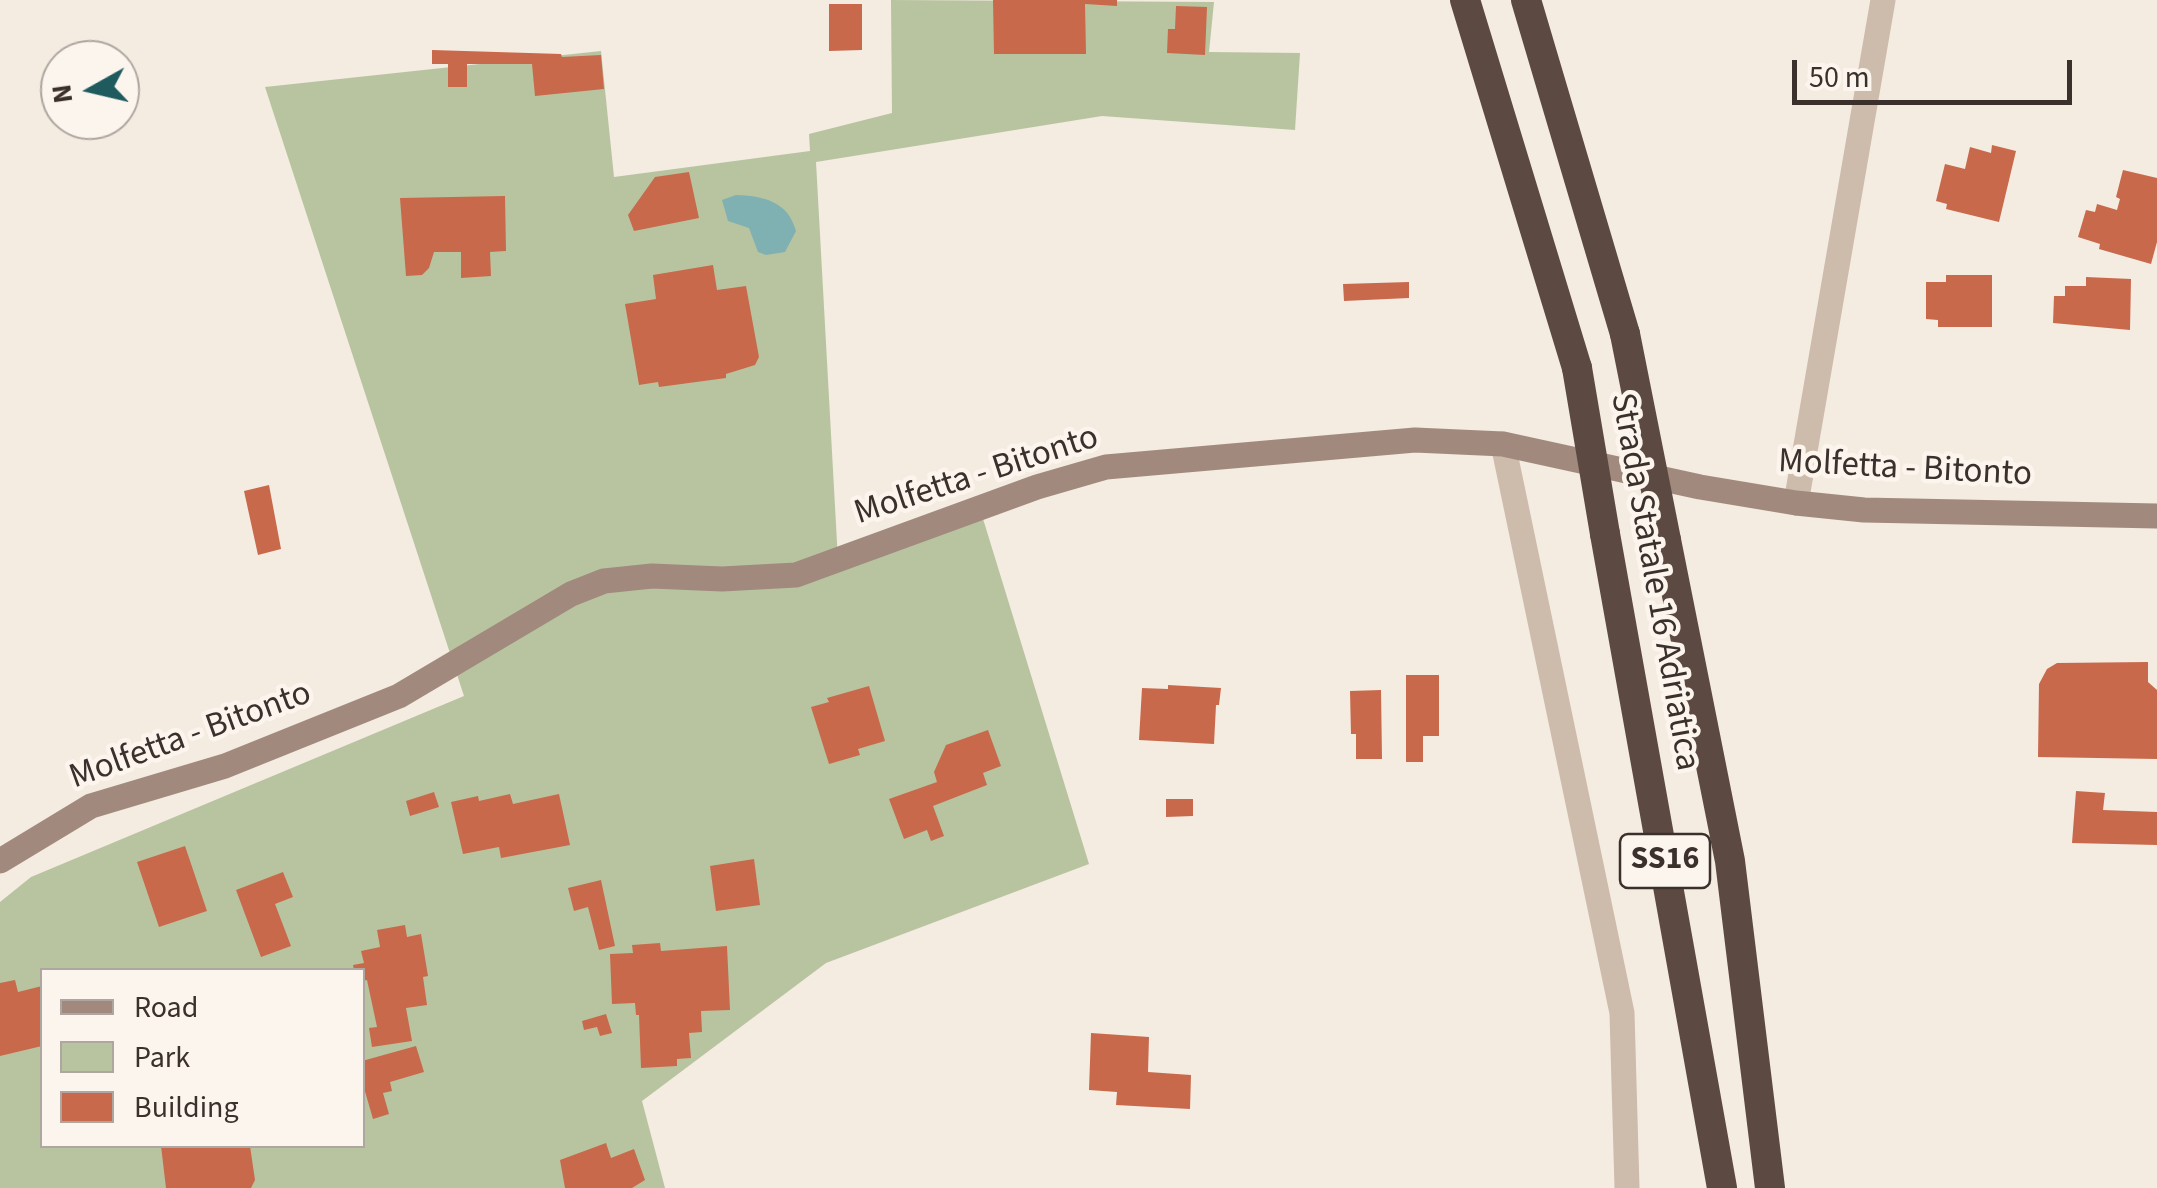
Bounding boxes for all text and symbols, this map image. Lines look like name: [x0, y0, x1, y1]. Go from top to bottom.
north arrow: [40, 40, 140, 140]
scale bar: [1797, 40, 2077, 102]
text: 50 m: [1809, 56, 1870, 99]
text: N: [41, 82, 83, 106]
street label: Strada Statale 16 Adriatica: [1599, 390, 1707, 774]
street label: Molfetta - Bitonto: [850, 418, 1104, 536]
street label: Molfetta - Bitonto: [1777, 442, 2033, 498]
street label: Molfetta - Bitonto: [65, 674, 317, 800]
road number: SS16: [1620, 834, 1710, 888]
legend: [40, 968, 365, 1148]
text: Road: [134, 986, 198, 1029]
text: Park: [134, 1036, 190, 1079]
text: Building: [134, 1086, 239, 1129]

